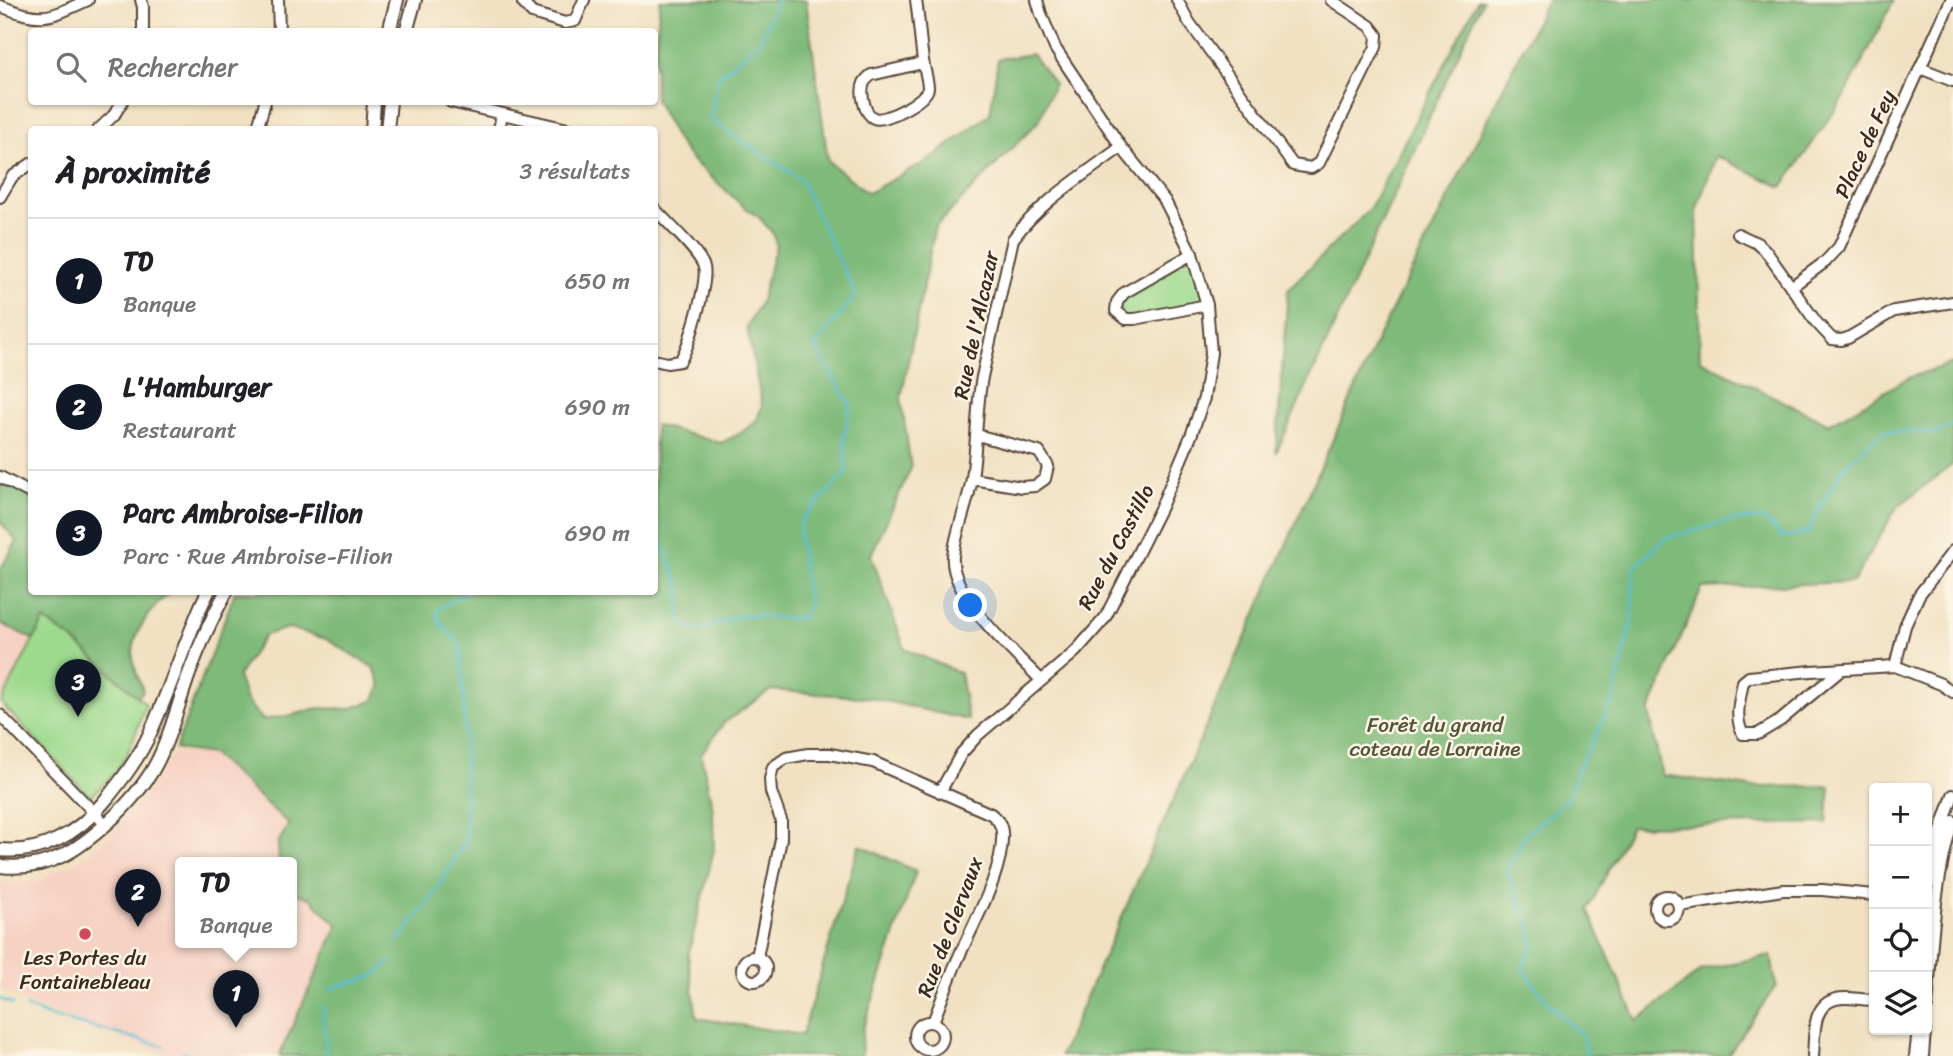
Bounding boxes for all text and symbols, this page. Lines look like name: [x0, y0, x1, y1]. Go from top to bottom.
search box: [28, 28, 658, 105]
text: Rechercher: [108, 44, 238, 90]
icon: search: [52, 48, 90, 86]
street label: Place de Fey: [1823, 83, 1907, 205]
text: À proximité: [56, 145, 210, 199]
text: 3 résultats: [520, 151, 630, 192]
text: TD: [123, 238, 153, 284]
street label: Rue de l'Alcazar: [942, 246, 1011, 403]
text: 1: [74, 261, 84, 302]
text: 650 m: [565, 261, 630, 302]
text: Banque: [123, 284, 196, 325]
text: L'Hamburger: [123, 364, 271, 410]
text: 2: [72, 387, 86, 428]
text: 690 m: [565, 387, 630, 428]
text: Restaurant: [123, 410, 237, 451]
street label: Rue du Castillo: [1067, 477, 1165, 617]
text: Parc Ambroise-Filion: [123, 490, 363, 536]
text: 3: [73, 513, 85, 554]
text: 690 m: [565, 513, 630, 554]
text: Parc · Rue Ambroise-Filion: [123, 536, 393, 577]
your location: [953, 588, 987, 622]
pin: 3: [55, 659, 101, 717]
park label: Forêt du grand coteau de Lorraine: [1350, 706, 1520, 768]
map controls: [1869, 783, 1932, 1035]
button: +: [1869, 783, 1932, 846]
button: −: [1869, 846, 1932, 909]
street label: Rue de Clervaux: [906, 851, 994, 1003]
popup: [175, 857, 297, 948]
text: TD: [199, 859, 229, 905]
pin: 2: [115, 869, 161, 927]
text: Banque: [199, 905, 273, 946]
button: locate: [1869, 909, 1932, 972]
marker: Les Portes du Fontainebleau: [77, 926, 93, 942]
place label: Les Portes du Fontainebleau: [19, 939, 151, 1001]
pin: 1: [213, 970, 259, 1028]
button: layers: [1869, 972, 1932, 1035]

